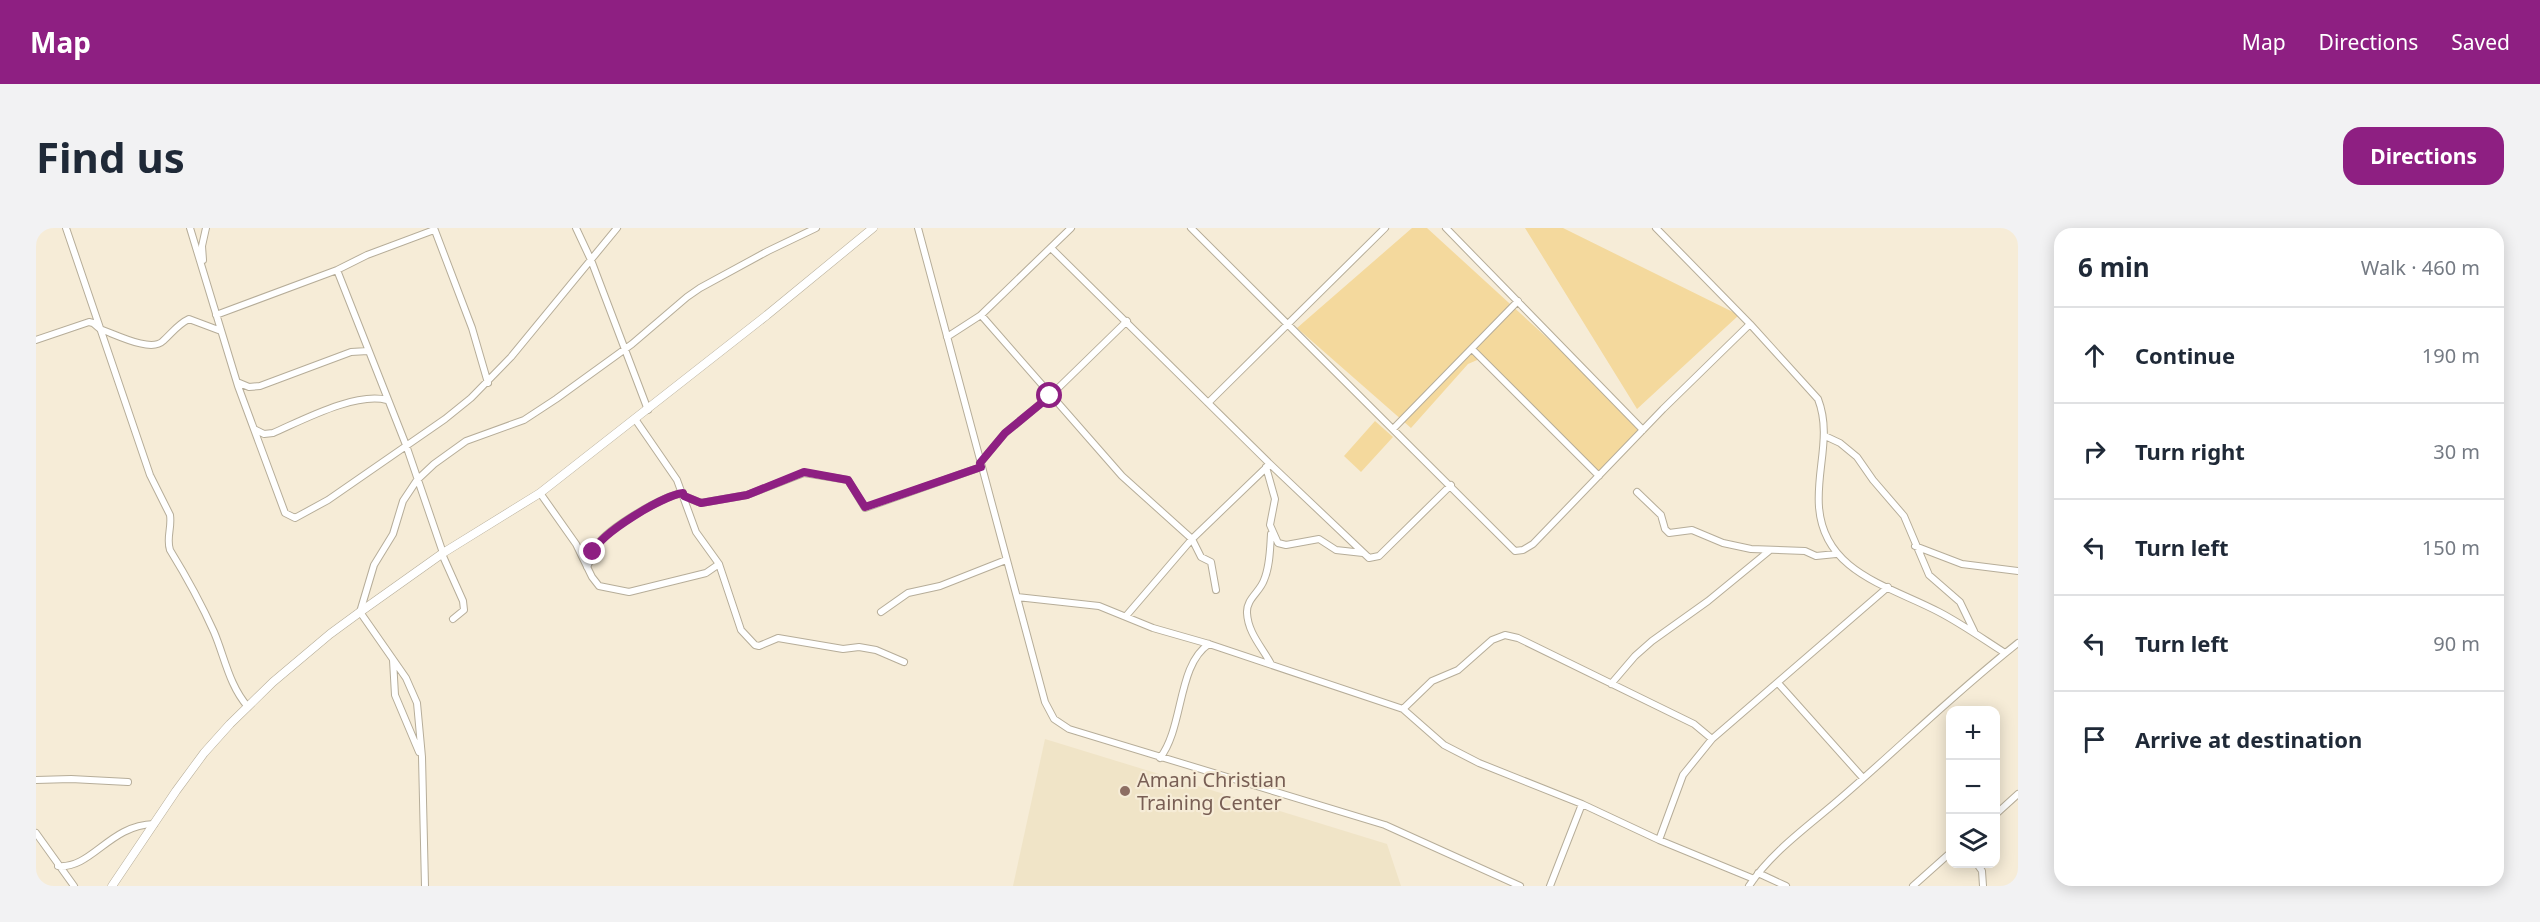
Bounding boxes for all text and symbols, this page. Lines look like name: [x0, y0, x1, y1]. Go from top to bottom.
text: Map: [30, 23, 91, 61]
text: Map: [2242, 28, 2286, 56]
text: Directions: [2319, 28, 2418, 56]
text: Saved: [2451, 28, 2510, 56]
button: Directions: [2343, 127, 2504, 185]
text: Find us: [36, 128, 185, 185]
text: 6 min: [2078, 249, 2150, 285]
text: Walk · 460 m: [2361, 254, 2480, 281]
icon: ahead: [2078, 339, 2111, 372]
text: Continue: [2135, 340, 2235, 370]
text: 190 m: [2422, 342, 2480, 369]
route start: [1036, 382, 1062, 408]
icon: right: [2078, 435, 2111, 468]
text: Turn right: [2135, 436, 2245, 466]
text: 30 m: [2433, 438, 2480, 465]
icon: left: [2078, 531, 2111, 564]
text: Turn left: [2135, 532, 2229, 562]
text: 150 m: [2422, 534, 2480, 561]
route end: [579, 538, 605, 564]
icon: left: [2078, 627, 2111, 660]
text: Turn left: [2135, 628, 2229, 658]
text: 90 m: [2433, 630, 2480, 657]
map controls: [1946, 706, 2000, 868]
button: +: [1946, 706, 2000, 760]
icon: arrive: [2078, 723, 2111, 756]
text: Arrive at destination: [2135, 724, 2362, 754]
button: −: [1946, 760, 2000, 814]
place label: Amani Christian Training Center: [1137, 766, 1286, 816]
marker: Amani Christian Training Center: [1118, 784, 1132, 798]
button: layers: [1946, 814, 2000, 868]

